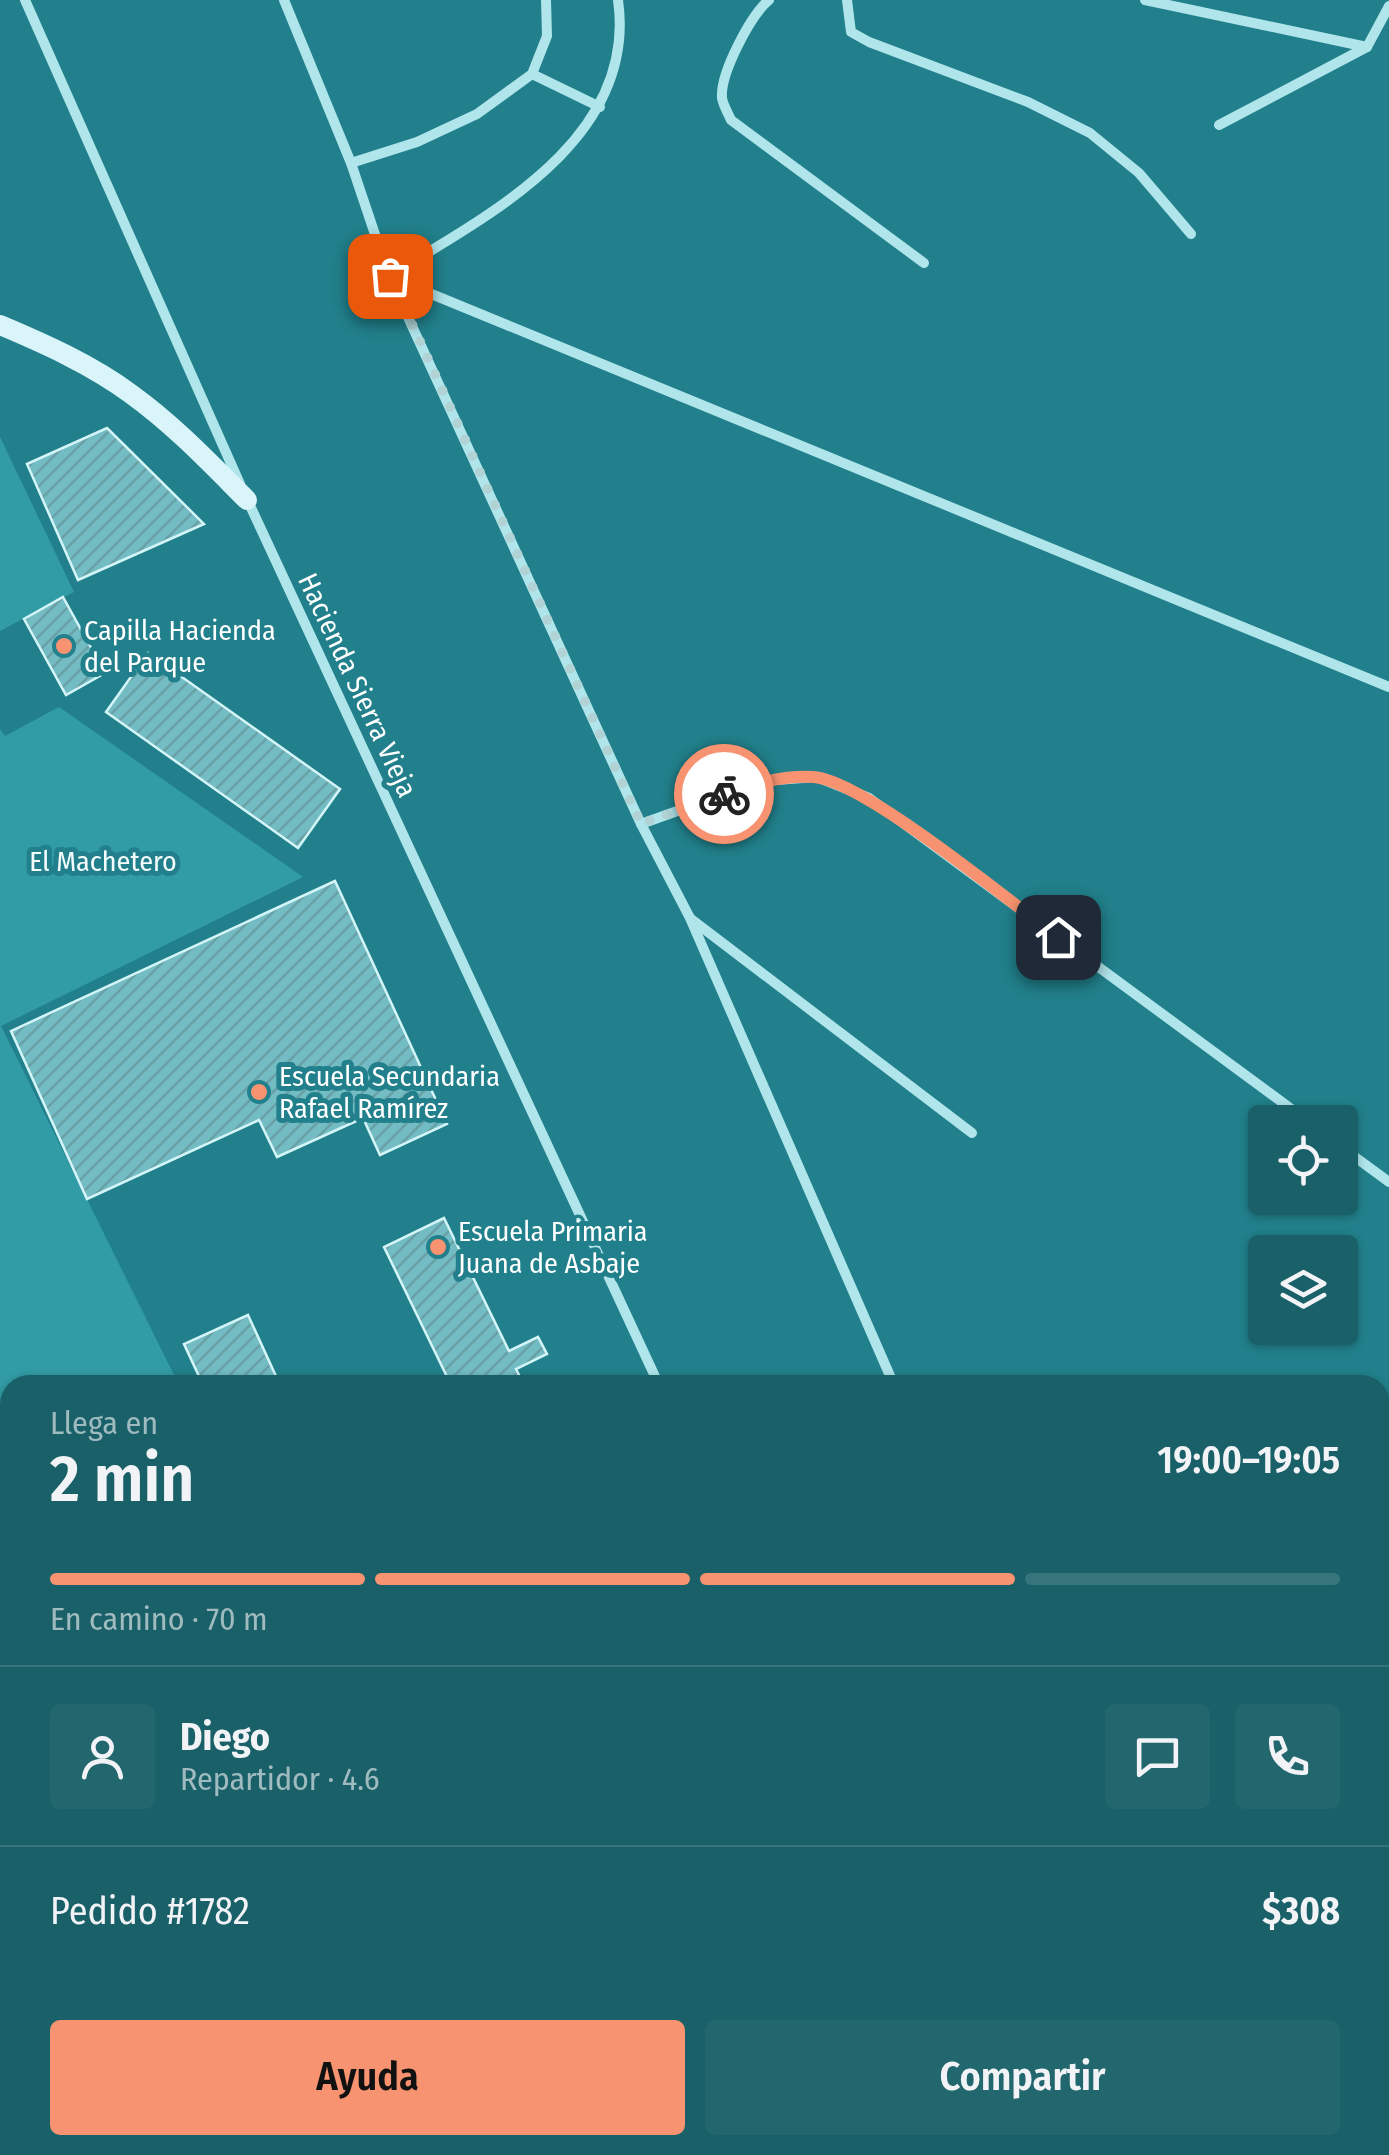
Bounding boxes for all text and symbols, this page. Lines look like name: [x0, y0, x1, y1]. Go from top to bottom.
pin: [348, 234, 433, 319]
icon: bag: [363, 249, 418, 304]
street label: Hacienda Sierra Vieja: [291, 568, 424, 802]
place label: Capilla Hacienda del Parque: [84, 614, 276, 679]
marker: Capilla Hacienda del Parque: [53, 635, 75, 657]
courier: [674, 744, 774, 844]
icon: bike: [697, 767, 752, 822]
park label: El Machetero: [29, 845, 177, 878]
pin: [1016, 895, 1101, 980]
icon: home: [1031, 910, 1086, 965]
place label: Escuela Secundaria Rafael Ramírez: [279, 1060, 500, 1125]
marker: Escuela Secundaria Rafael Ramírez: [248, 1081, 270, 1103]
map controls: [1248, 1105, 1358, 1345]
button: locate: [1248, 1105, 1358, 1215]
place label: Escuela Primaria Juana de Asbaje: [458, 1215, 647, 1280]
button: layers: [1248, 1235, 1358, 1345]
marker: Escuela Primaria Juana de Asbaje: [427, 1236, 449, 1258]
text: Llega en: [50, 1404, 158, 1442]
text: 19:00–19:05: [1157, 1437, 1340, 1483]
text: 2 min: [50, 1440, 194, 1518]
text: En camino · 70 m: [50, 1600, 268, 1638]
button: person: [50, 1704, 155, 1809]
button: chat: [1105, 1704, 1210, 1809]
button: phone: [1235, 1704, 1340, 1809]
text: Diego: [180, 1714, 270, 1760]
text: Repartidor · 4.6: [180, 1760, 380, 1798]
text: Pedido #1782: [50, 1888, 250, 1934]
text: $308: [1262, 1888, 1340, 1934]
button: Ayuda: [50, 2020, 685, 2135]
button: Compartir: [705, 2020, 1340, 2135]

